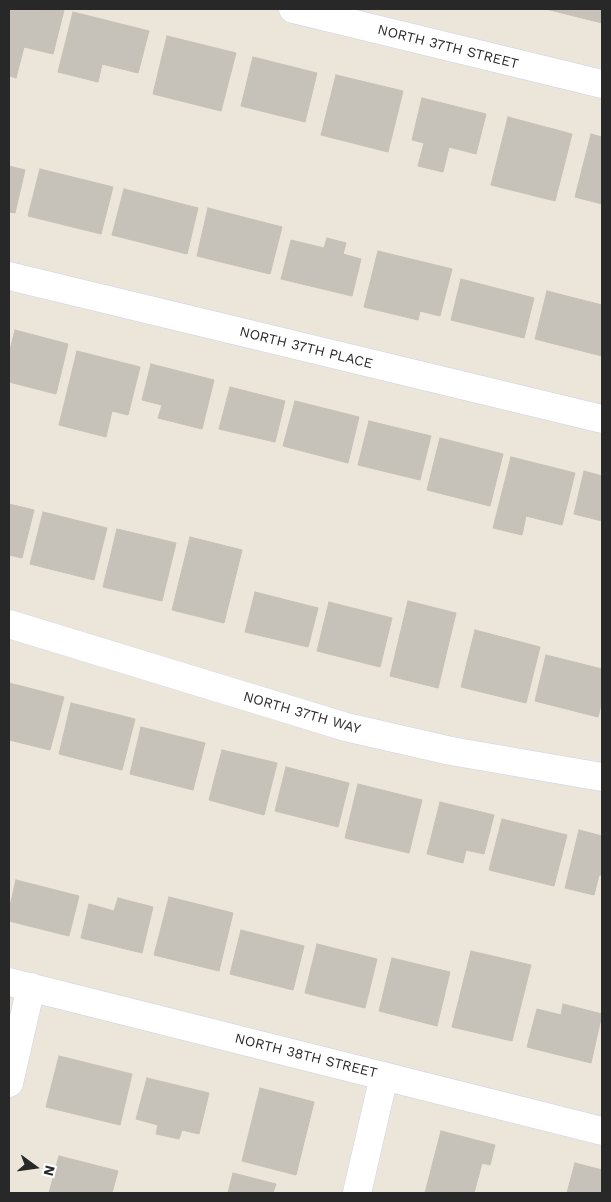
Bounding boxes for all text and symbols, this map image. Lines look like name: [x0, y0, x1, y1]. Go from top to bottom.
street label: NORTH 37TH STREET: [376, 21, 520, 73]
street label: NORTH 37TH PLACE: [238, 323, 374, 373]
street label: NORTH 37TH WAY: [241, 688, 363, 738]
street label: NORTH 38TH STREET: [233, 1030, 379, 1082]
north arrow: [10, 1142, 60, 1192]
text: N: [41, 1164, 59, 1178]

